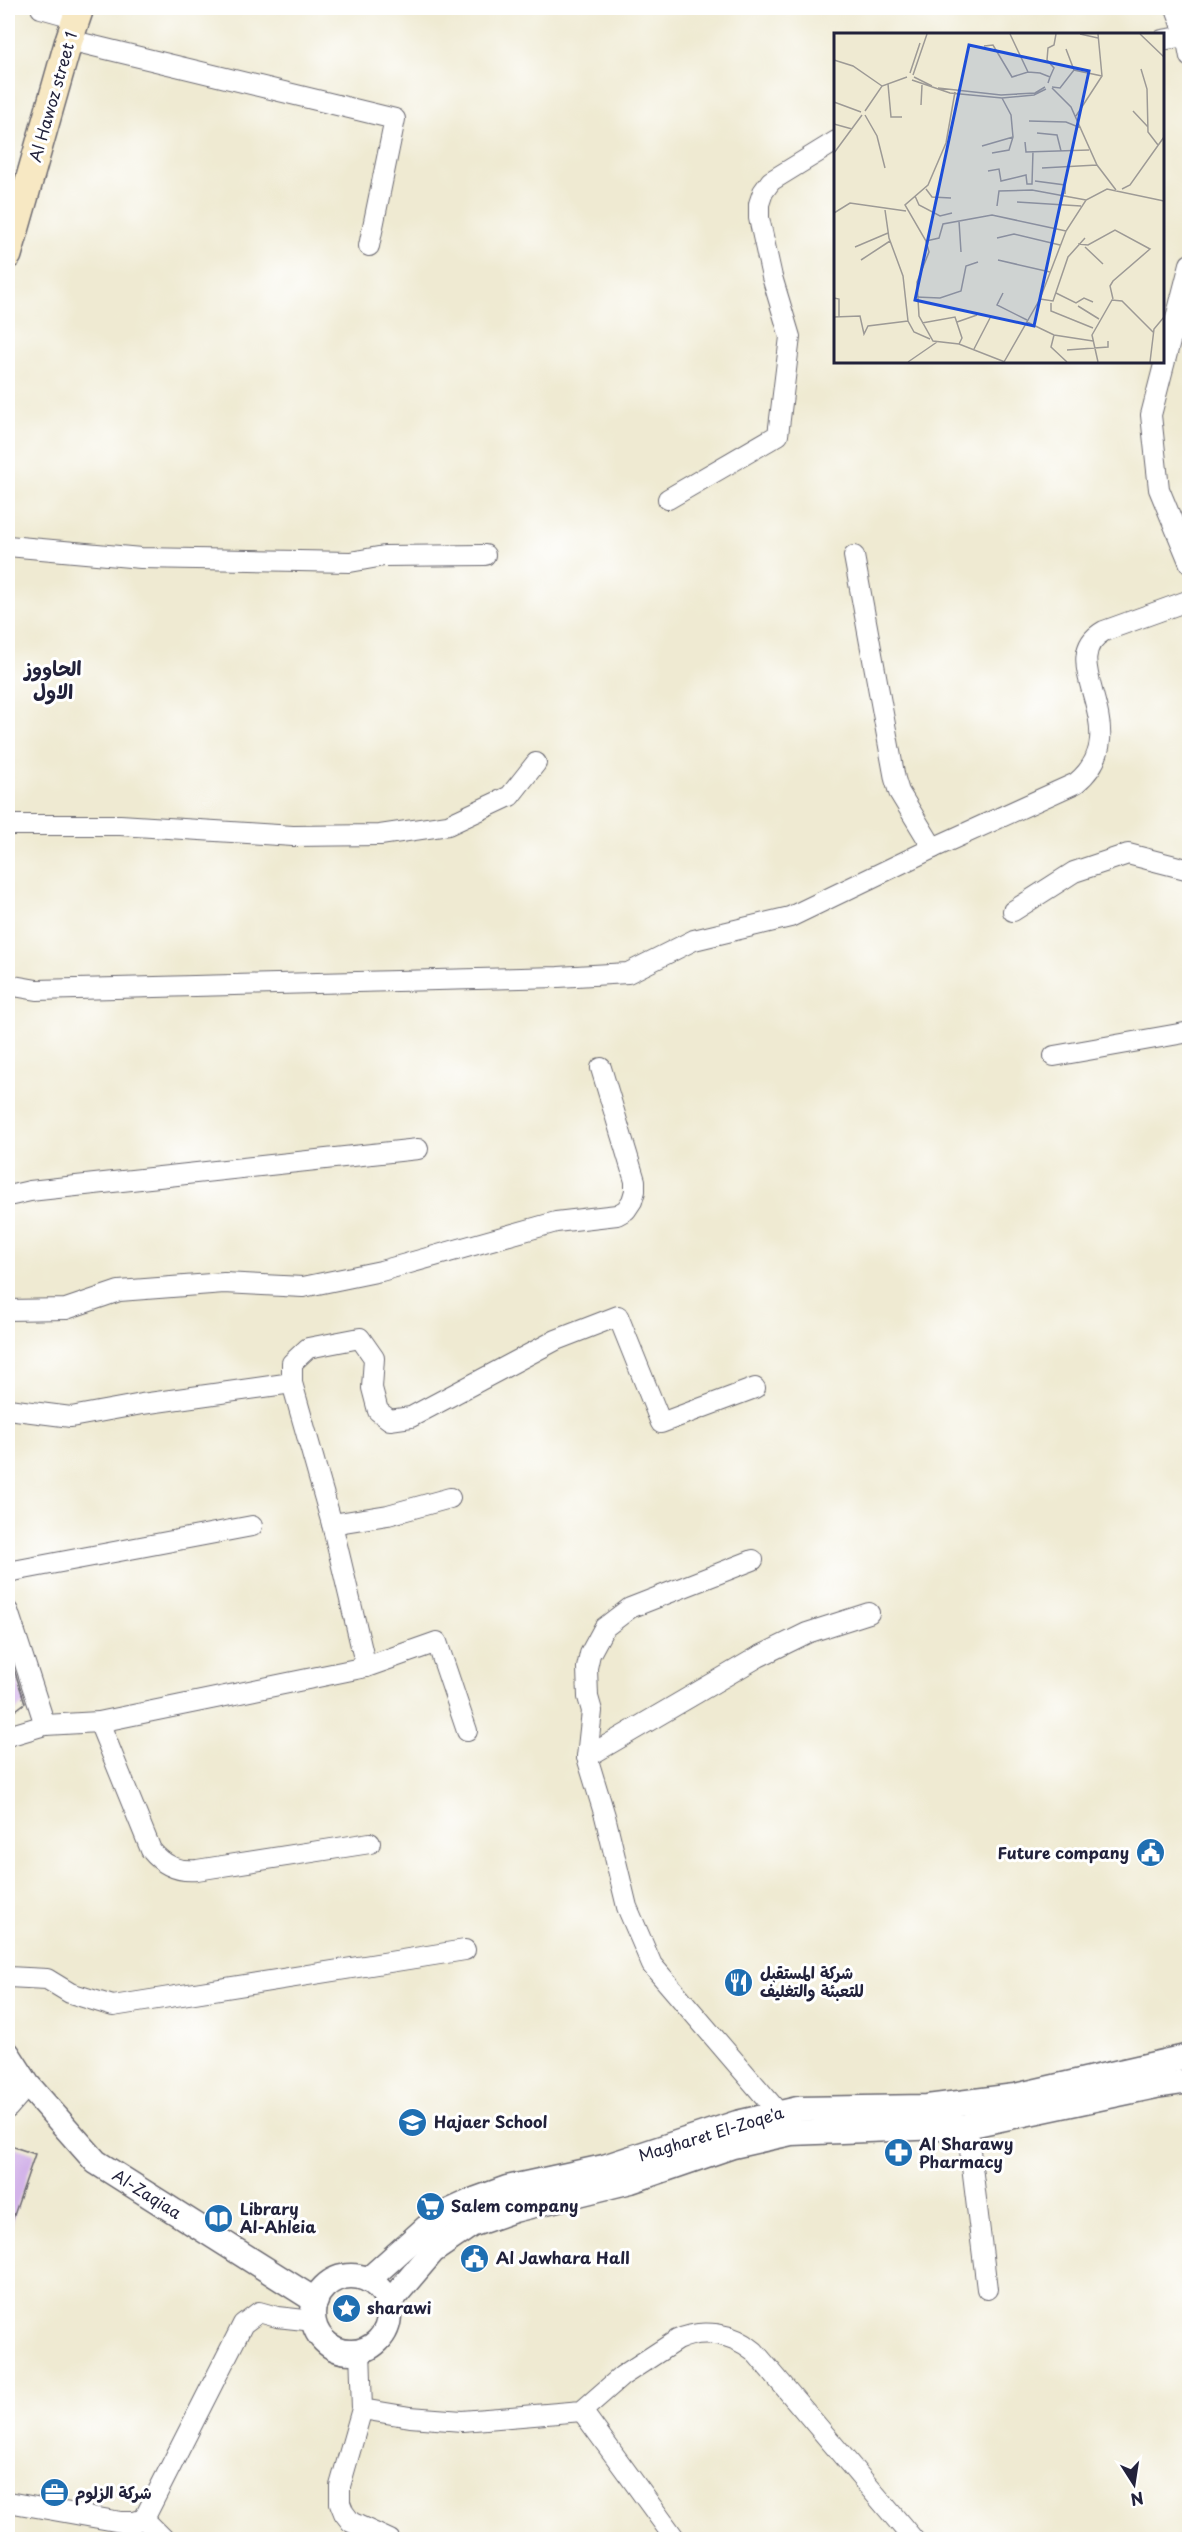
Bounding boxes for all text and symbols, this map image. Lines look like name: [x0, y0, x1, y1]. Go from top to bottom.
street label: Al Hawoz street 1: [22, 29, 82, 165]
inset map: [834, 33, 1164, 363]
district label: الحاووز الاول: [22, 653, 82, 706]
public building icon: Future company: [1134, 1837, 1166, 1869]
place label: Future company: [998, 1840, 1129, 1864]
place label: شركة المستقبل للتعبئة والتغليف: [760, 1960, 864, 2002]
restaurant icon: شركة المستقبل للتعبئة والتغليف: [723, 1966, 755, 1998]
street label: Magharet El-Zoqe'a: [635, 2100, 786, 2167]
school or university icon: Hajaer School: [397, 2106, 429, 2138]
place label: Hajaer School: [434, 2109, 548, 2133]
place label: Al Sharawy Pharmacy: [918, 2131, 1013, 2173]
pharmacy icon: Al Sharawy Pharmacy: [882, 2137, 914, 2169]
street label: Al-Zaqiaa: [108, 2162, 187, 2224]
supermarket icon: Salem company: [414, 2190, 446, 2222]
place label: Salem company: [451, 2193, 578, 2217]
place label: Library Al-Ahleia: [240, 2196, 316, 2238]
library icon: Library Al-Ahleia: [203, 2202, 235, 2234]
public building icon: Al Jawhara Hall: [459, 2242, 491, 2274]
place label: Al Jawhara Hall: [496, 2245, 630, 2269]
place icon: sharawi: [330, 2292, 362, 2324]
place label: sharawi: [367, 2295, 432, 2319]
north arrow: [1104, 2454, 1164, 2514]
office icon: شركة الزلوم: [38, 2477, 70, 2509]
place label: شركة الزلوم: [75, 2480, 152, 2506]
text: N: [1129, 2487, 1146, 2513]

